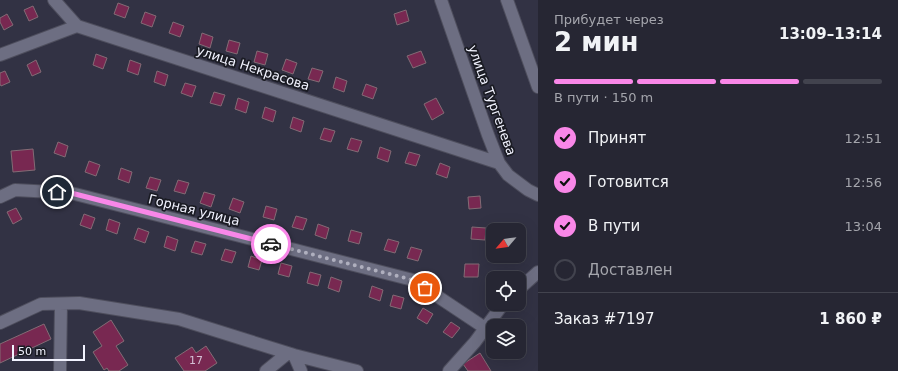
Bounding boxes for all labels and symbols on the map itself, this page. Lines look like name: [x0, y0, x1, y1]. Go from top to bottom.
street label: улица Некрасова: [195, 43, 311, 93]
street label: улица Тургенева: [465, 43, 519, 157]
pin: [40, 175, 74, 209]
street label: Горная улица: [147, 191, 241, 229]
north arrow: [486, 223, 526, 263]
courier: [251, 224, 291, 264]
pin: [408, 271, 442, 305]
scale bar: [12, 343, 85, 362]
house number: 17: [189, 354, 203, 367]

